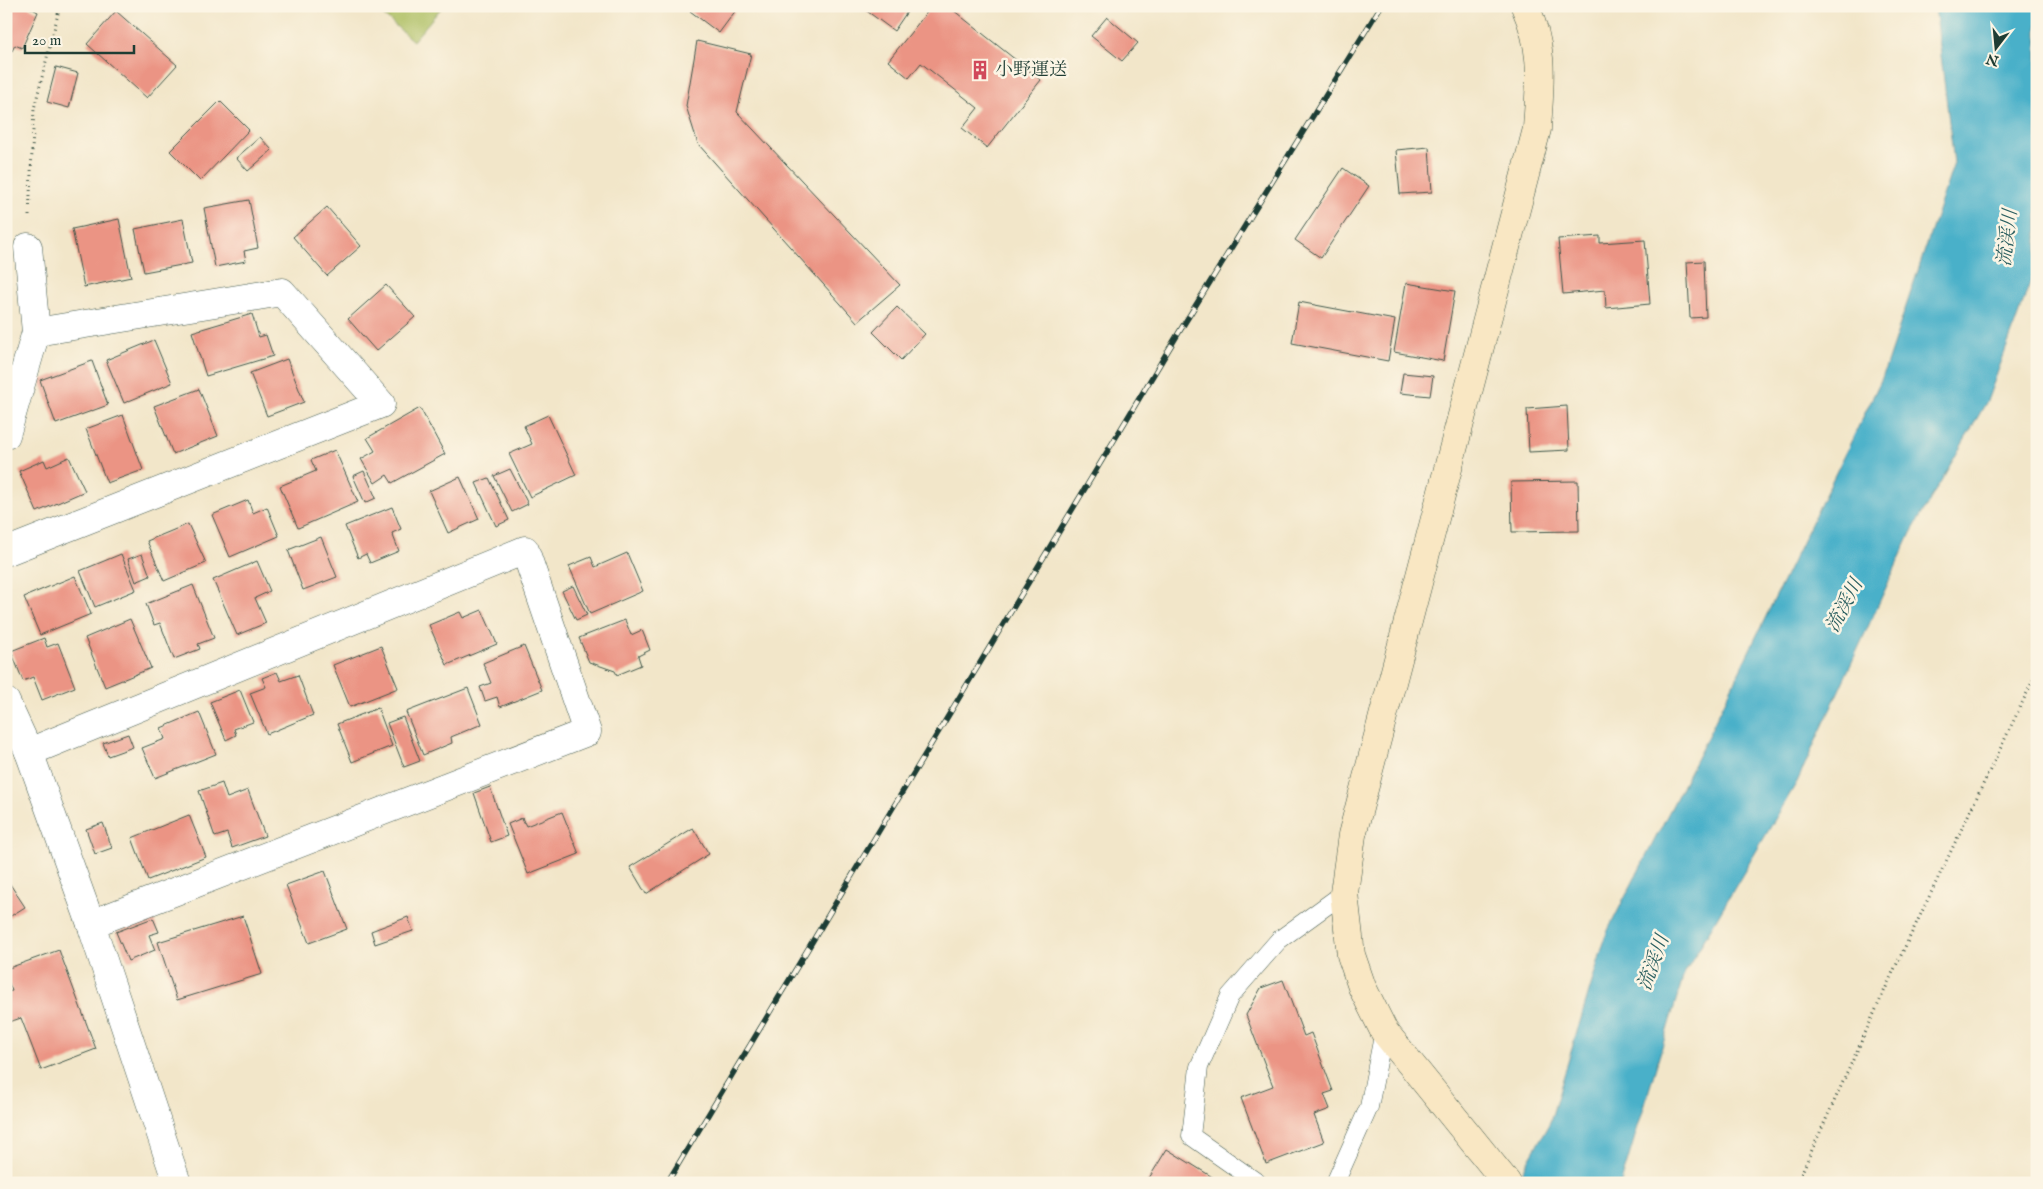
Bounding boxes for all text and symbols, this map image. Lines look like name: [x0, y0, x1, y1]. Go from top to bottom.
scale bar: [25, 22, 134, 54]
north arrow: [1970, 22, 2020, 72]
text: 20 m: [32, 31, 62, 50]
text: N: [1984, 49, 2002, 70]
building icon: 小野運送: [969, 59, 991, 81]
place label: 小野運送: [995, 59, 1067, 82]
water label: 流渓川: [1993, 206, 2024, 268]
water label: 流渓川: [1821, 573, 1870, 637]
water label: 流渓川: [1633, 930, 1676, 994]

